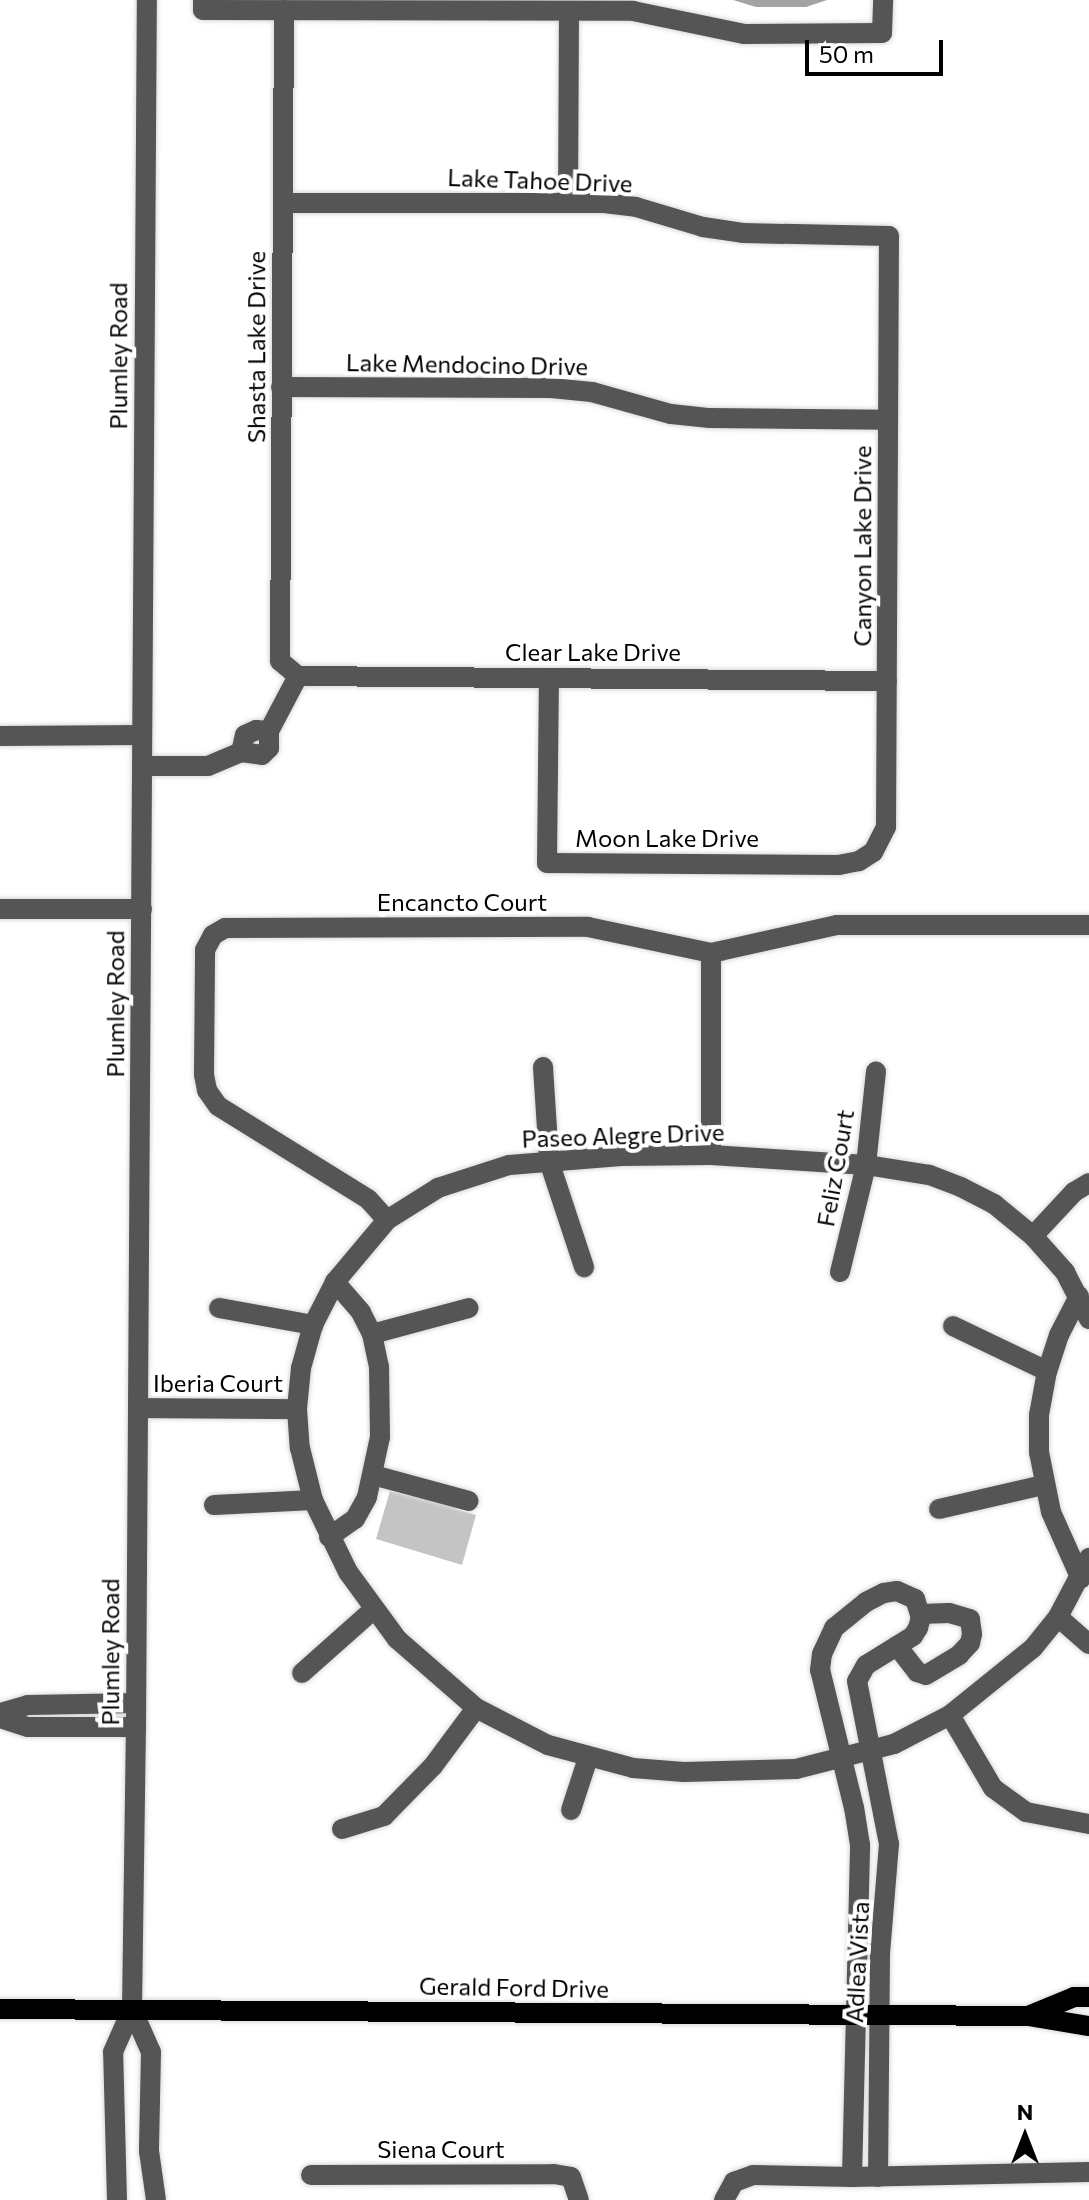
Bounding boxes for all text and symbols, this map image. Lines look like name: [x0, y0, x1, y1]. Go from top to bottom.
scale bar: [809, 24, 947, 74]
text: 50 m: [819, 39, 874, 68]
street label: Lake Tahoe Drive: [447, 162, 633, 198]
street label: Shasta Lake Drive: [242, 251, 270, 443]
street label: Plumley Road: [104, 282, 132, 430]
street label: Lake Mendocino Drive: [346, 347, 588, 381]
street label: Canyon Lake Drive: [848, 445, 876, 647]
street label: Clear Lake Drive: [505, 638, 681, 666]
street label: Moon Lake Drive: [575, 824, 759, 852]
street label: Encancto Court: [377, 888, 547, 916]
street label: Plumley Road: [101, 930, 129, 1078]
street label: Feliz Court: [811, 1107, 859, 1229]
street label: Paseo Alegre Drive: [521, 1117, 725, 1153]
street label: Iberia Court: [153, 1369, 283, 1397]
street label: Plumley Road: [96, 1578, 124, 1726]
street label: Adlea Vista: [839, 1900, 875, 2024]
street label: Gerald Ford Drive: [419, 1971, 609, 2003]
north arrow: [985, 2096, 1065, 2176]
text: N: [1017, 2098, 1033, 2125]
street label: Siena Court: [377, 2135, 505, 2163]

